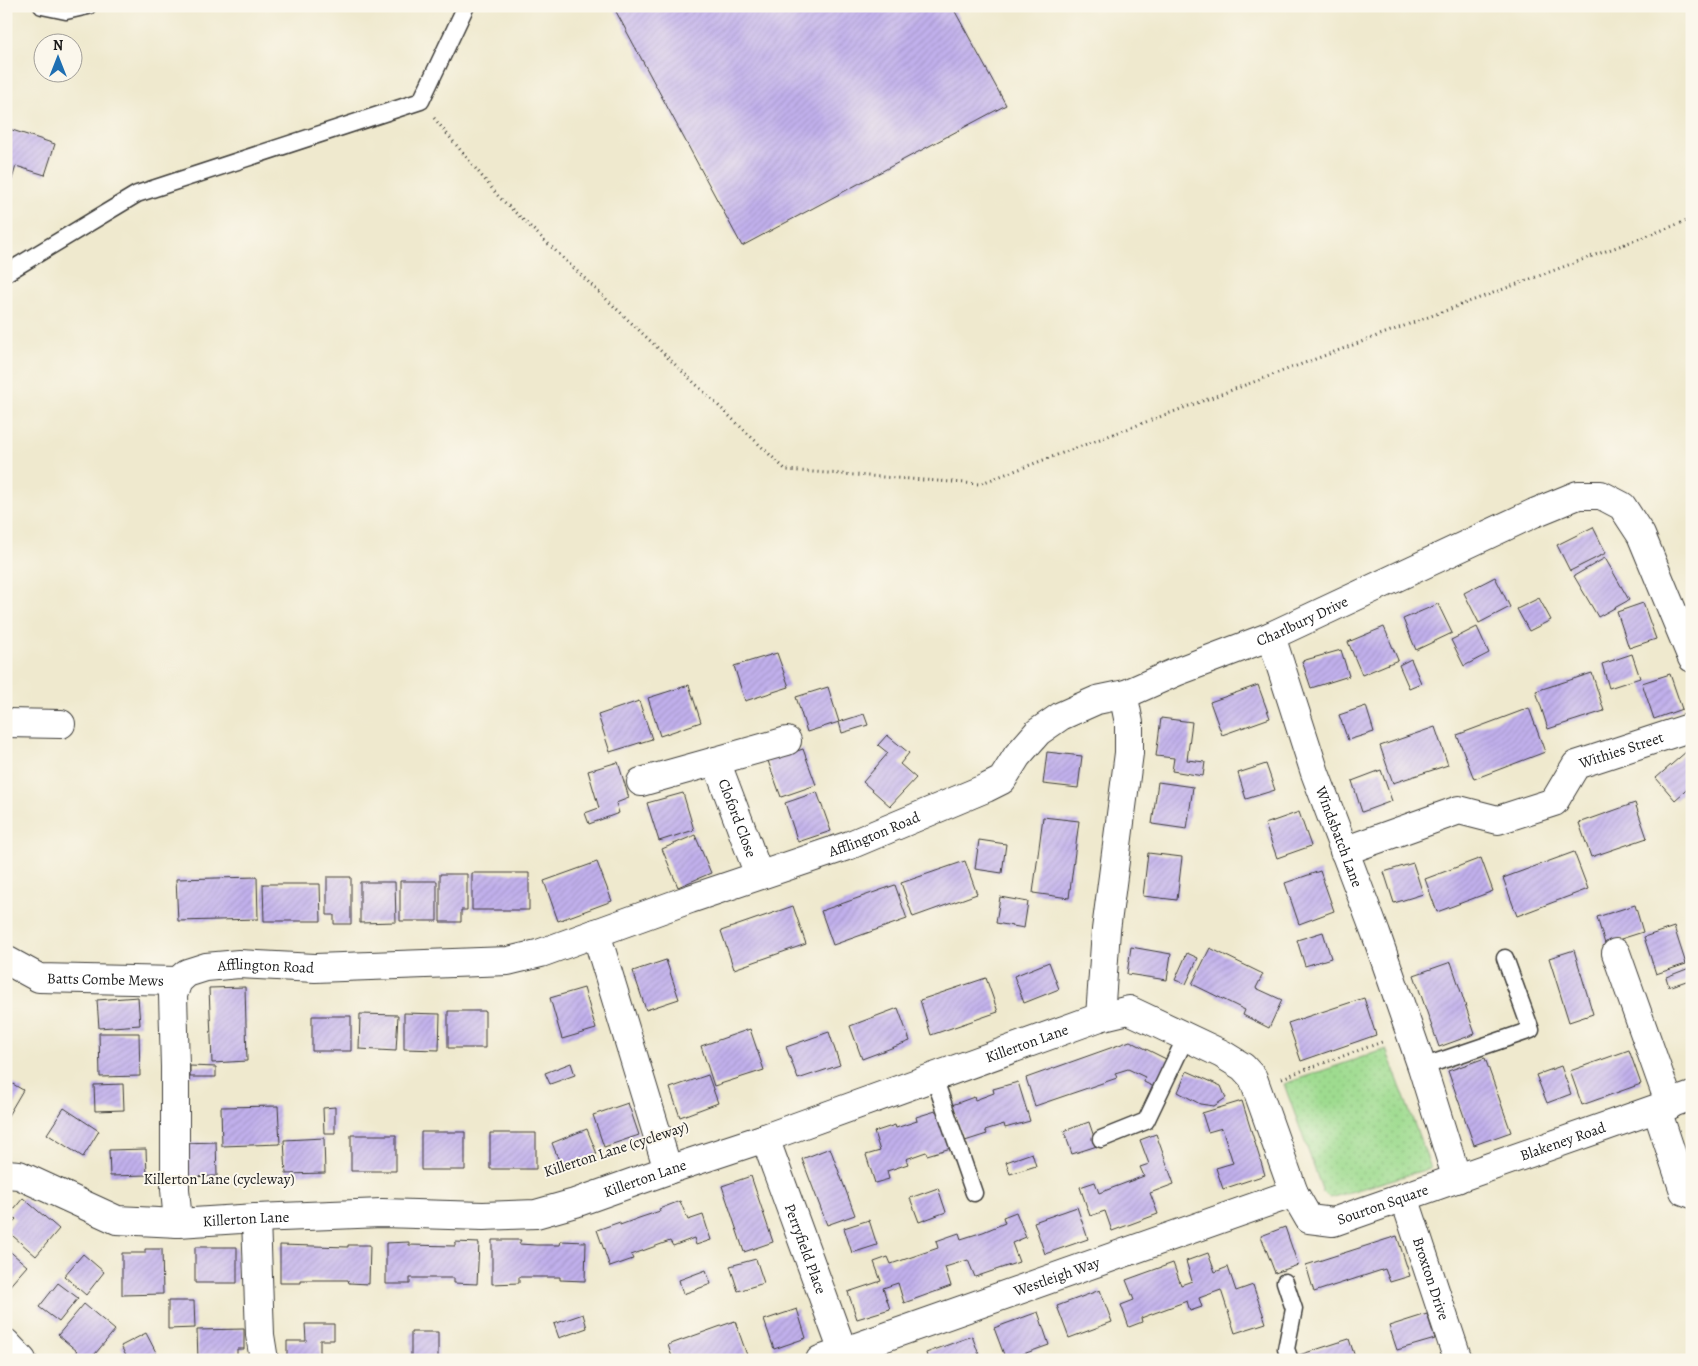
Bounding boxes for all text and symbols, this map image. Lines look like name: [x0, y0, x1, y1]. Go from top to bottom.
north arrow: [32, 32, 82, 82]
text: N: [53, 36, 63, 55]
street label: Charlbury Drive: [1253, 591, 1352, 651]
street label: Withies Street: [1576, 727, 1666, 774]
street label: Cloford Close: [714, 776, 762, 861]
street label: Windsbatch Lane: [1311, 782, 1367, 890]
street label: Afflington Road: [825, 807, 924, 862]
street label: Afflington Road: [216, 954, 316, 978]
street label: Batts Combe Mews: [47, 968, 164, 991]
street label: Killerton Lane: [983, 1019, 1071, 1068]
street label: Killerton Lane (cycleway): [541, 1117, 691, 1181]
street label: Blakeney Road: [1517, 1117, 1609, 1166]
street label: Killerton Lane: [601, 1155, 689, 1201]
street label: Killerton Lane (cycleway): [143, 1169, 295, 1189]
street label: Sourton Square: [1334, 1179, 1431, 1230]
street label: Perryfield Place: [780, 1201, 831, 1297]
street label: Killerton Lane: [202, 1207, 290, 1231]
street label: Broxton Drive: [1408, 1235, 1454, 1323]
street label: Westleigh Way: [1010, 1252, 1103, 1301]

